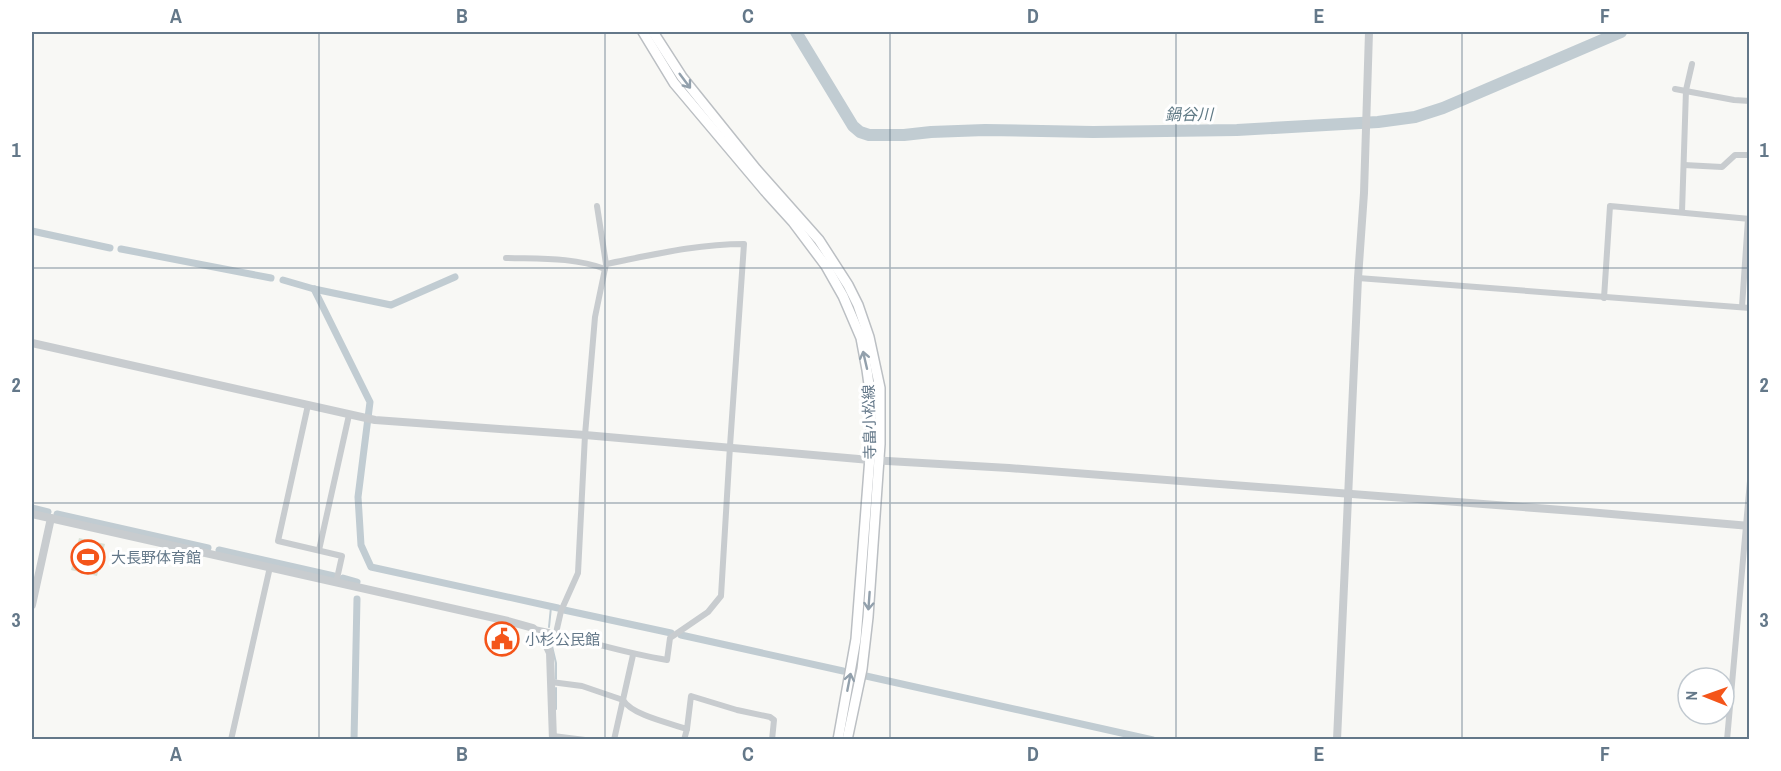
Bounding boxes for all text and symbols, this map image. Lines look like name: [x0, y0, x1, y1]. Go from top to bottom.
text: A: [170, 2, 182, 29]
text: B: [456, 2, 468, 29]
text: C: [742, 2, 754, 29]
text: D: [1027, 2, 1039, 29]
text: E: [1314, 2, 1325, 29]
text: F: [1600, 2, 1610, 29]
one-way arrow: [679, 72, 691, 88]
water label: 鍋谷川: [1165, 103, 1215, 125]
text: 1: [11, 136, 21, 163]
text: 1: [1759, 136, 1769, 163]
one-way arrow: [859, 351, 871, 370]
text: 2: [11, 371, 21, 398]
text: 2: [1759, 371, 1769, 398]
street label: 寺畠小松線: [858, 384, 880, 460]
sports icon: 大長野体育館: [70, 539, 106, 575]
place label: 大長野体育館: [111, 547, 201, 568]
one-way arrow: [863, 591, 874, 611]
text: 3: [11, 606, 21, 633]
text: 3: [1759, 606, 1769, 633]
public building icon: 小杉公民館: [484, 621, 520, 657]
place label: 小杉公民館: [525, 629, 600, 650]
north arrow: [1676, 666, 1736, 726]
one-way arrow: [844, 673, 855, 692]
text: N: [1680, 691, 1702, 701]
text: A: [170, 740, 182, 767]
text: B: [456, 740, 468, 767]
text: C: [742, 740, 754, 767]
text: D: [1027, 740, 1039, 767]
text: E: [1314, 740, 1325, 767]
text: F: [1600, 740, 1610, 767]

